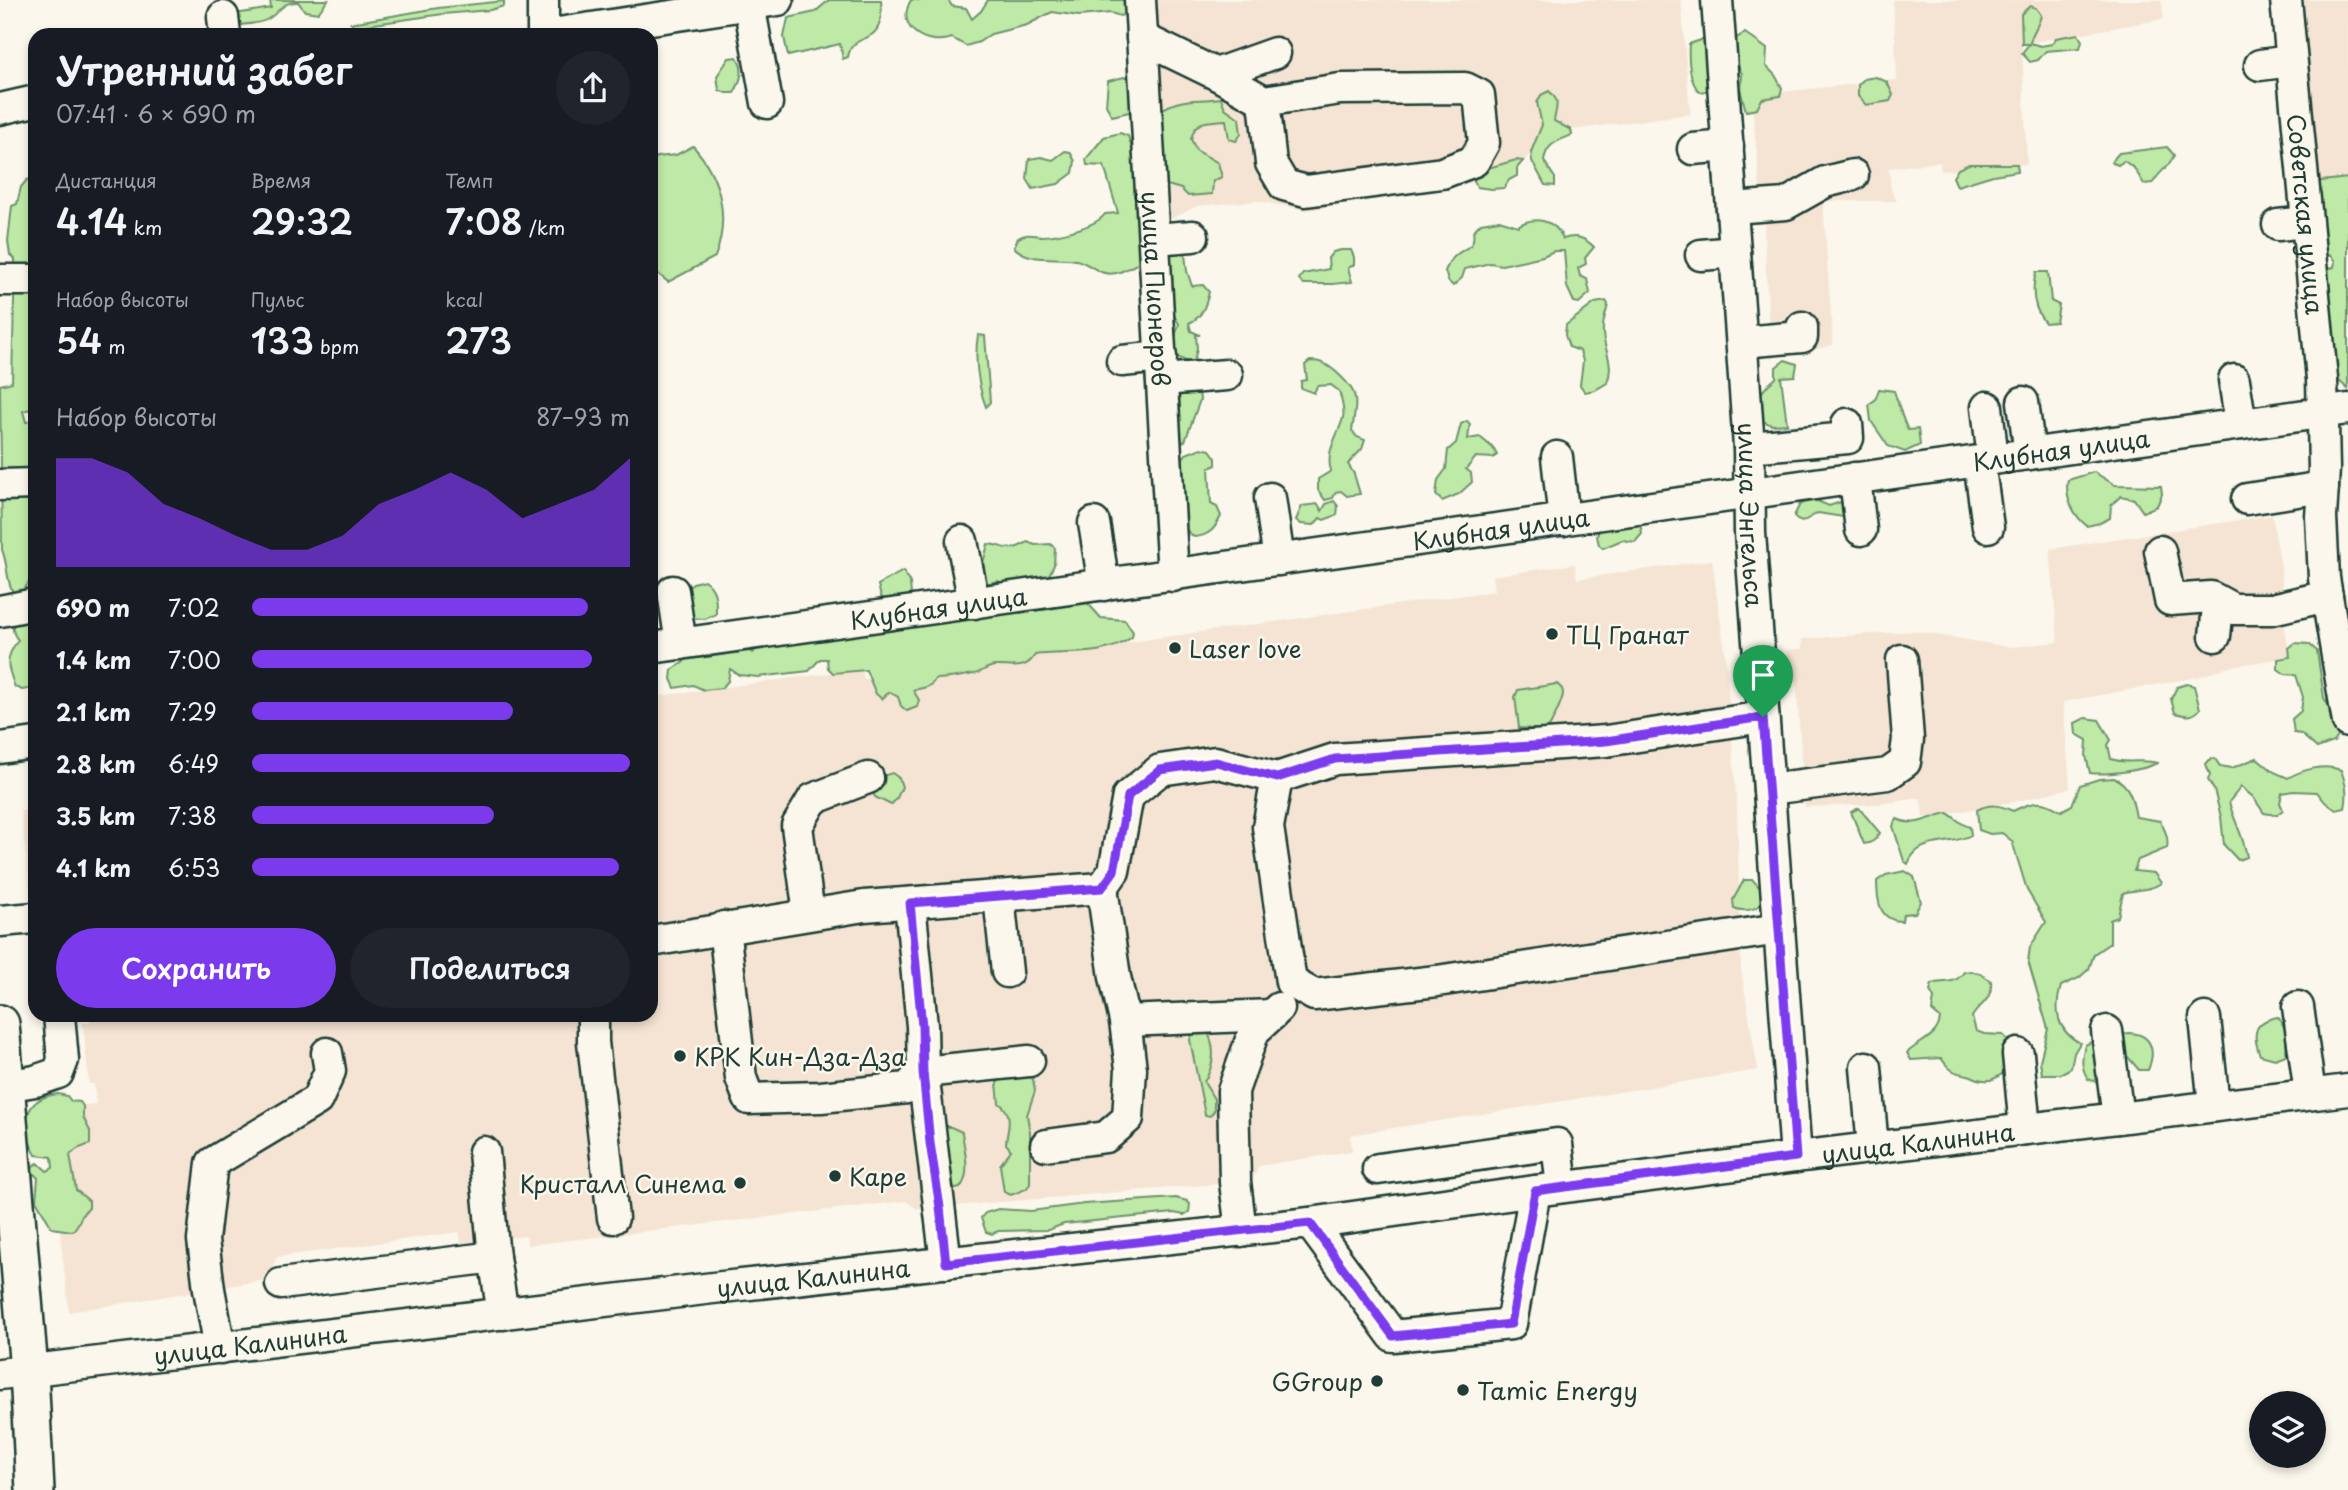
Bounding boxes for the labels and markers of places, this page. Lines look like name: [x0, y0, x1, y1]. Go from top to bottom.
place label: ТЦ Гранат: [1566, 616, 1689, 652]
marker: ТЦ Гранат: [1544, 626, 1560, 642]
place label: Laser love: [1189, 630, 1301, 666]
marker: Laser love: [1167, 640, 1183, 656]
pin: [1733, 645, 1793, 717]
place label: КРК Кин-Дза-Дза: [694, 1038, 906, 1074]
marker: КРК Кин-Дза-Дза: [672, 1048, 688, 1064]
place label: Каре: [849, 1158, 907, 1194]
place label: Кристалл Синема: [520, 1165, 726, 1201]
marker: Каре: [827, 1168, 843, 1184]
marker: Кристалл Синема: [732, 1175, 748, 1191]
place label: GGroup: [1271, 1363, 1363, 1399]
place label: Tamic Energy: [1477, 1372, 1638, 1408]
marker: GGroup: [1369, 1373, 1385, 1389]
marker: Tamic Energy: [1455, 1382, 1471, 1398]

